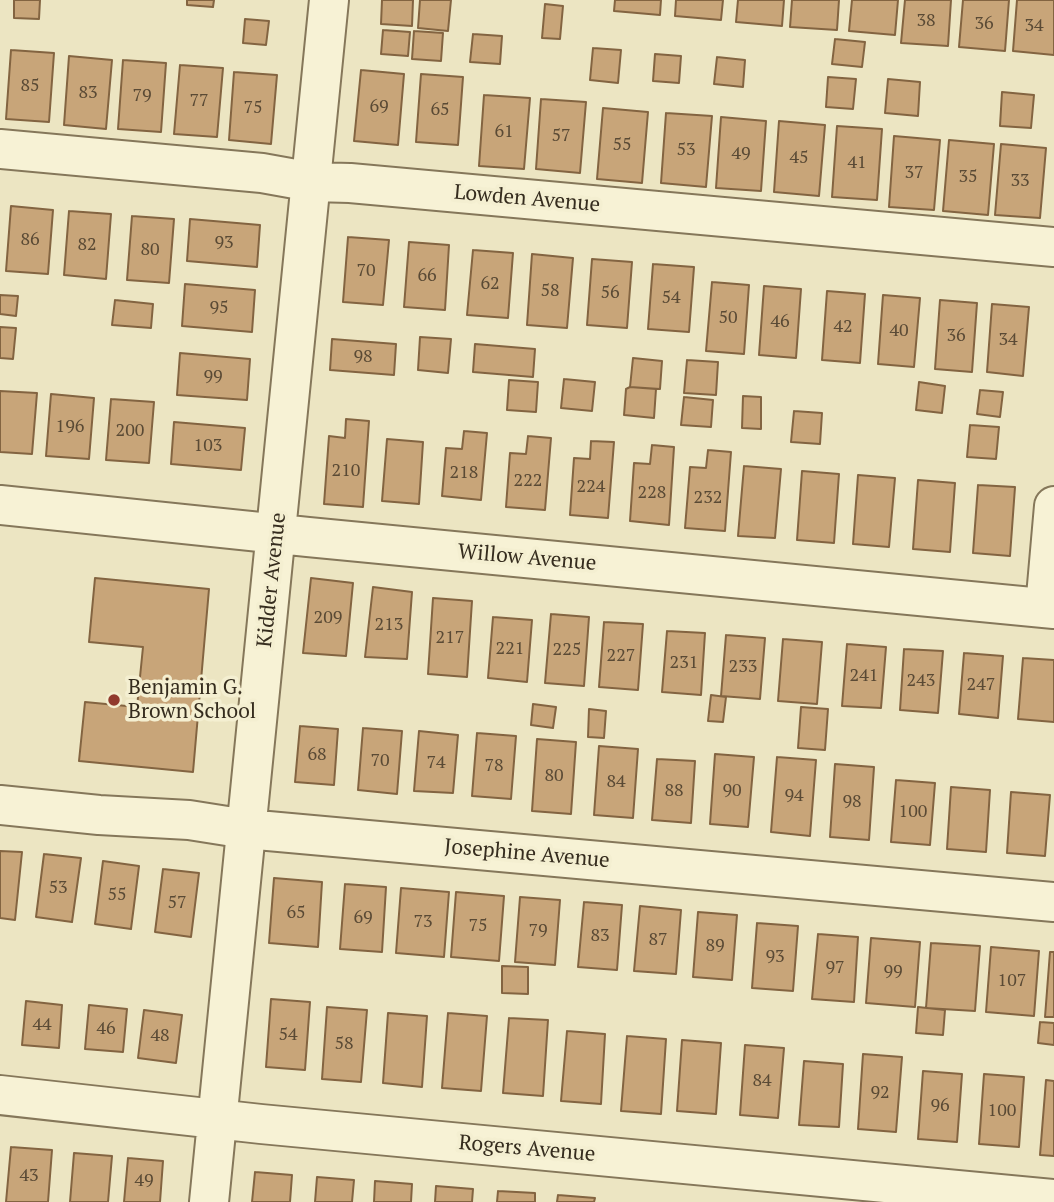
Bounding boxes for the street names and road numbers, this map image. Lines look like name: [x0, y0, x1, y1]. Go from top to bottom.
street label: Lowden Avenue: [453, 180, 601, 218]
street label: Kidder Avenue: [252, 511, 292, 649]
street label: Willow Avenue: [457, 539, 597, 577]
street label: Josephine Avenue: [443, 834, 611, 874]
street label: Rogers Avenue: [458, 1130, 596, 1168]

